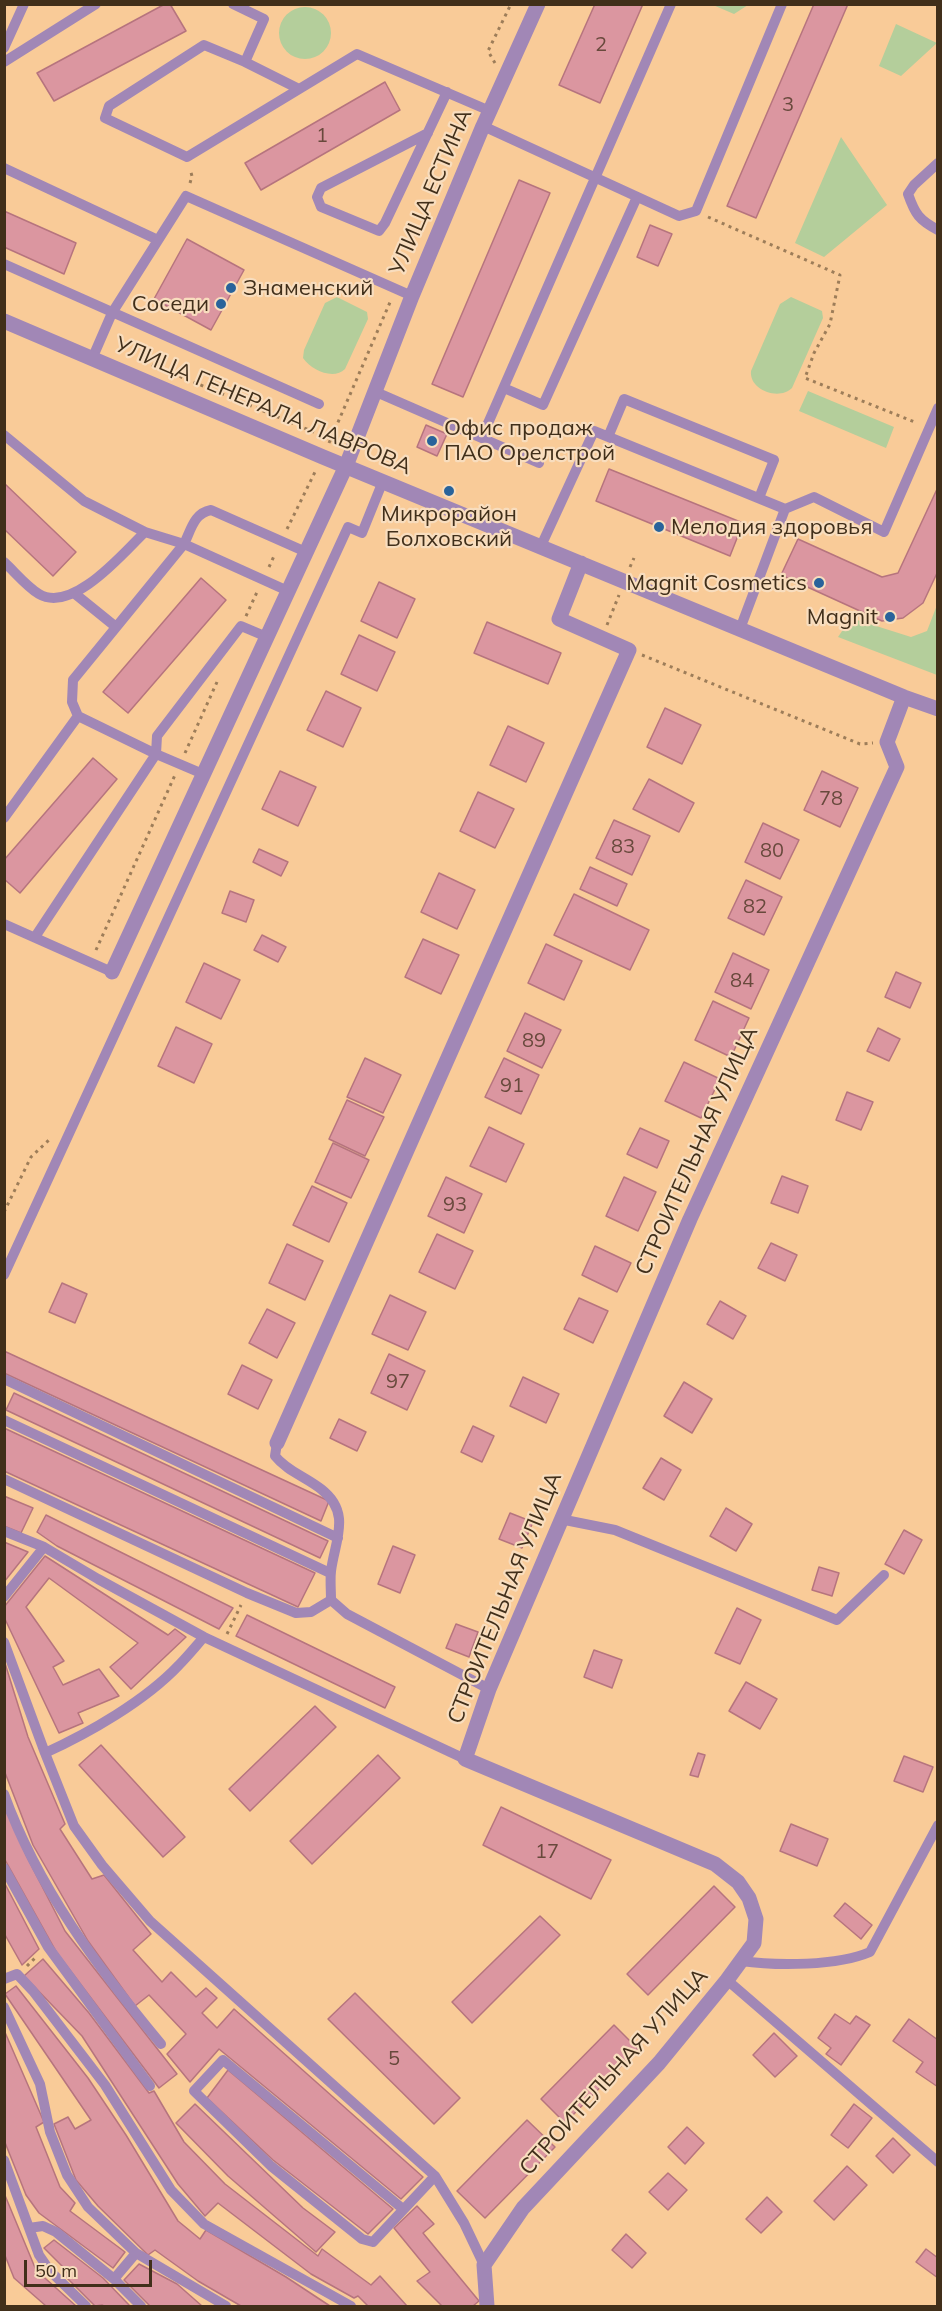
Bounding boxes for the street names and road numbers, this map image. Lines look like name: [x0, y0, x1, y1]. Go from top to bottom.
street label: УЛИЦА ЕСТИНА: [384, 105, 478, 279]
street label: УЛИЦА ГЕНЕРАЛА ЛАВРОВА: [111, 331, 415, 481]
street label: СТРОИТЕЛЬНАЯ УЛИЦА: [630, 1023, 764, 1279]
street label: СТРОИТЕЛЬНАЯ УЛИЦА: [442, 1468, 568, 1728]
street label: СТРОИТЕЛЬНАЯ УЛИЦА: [514, 1963, 714, 2181]

